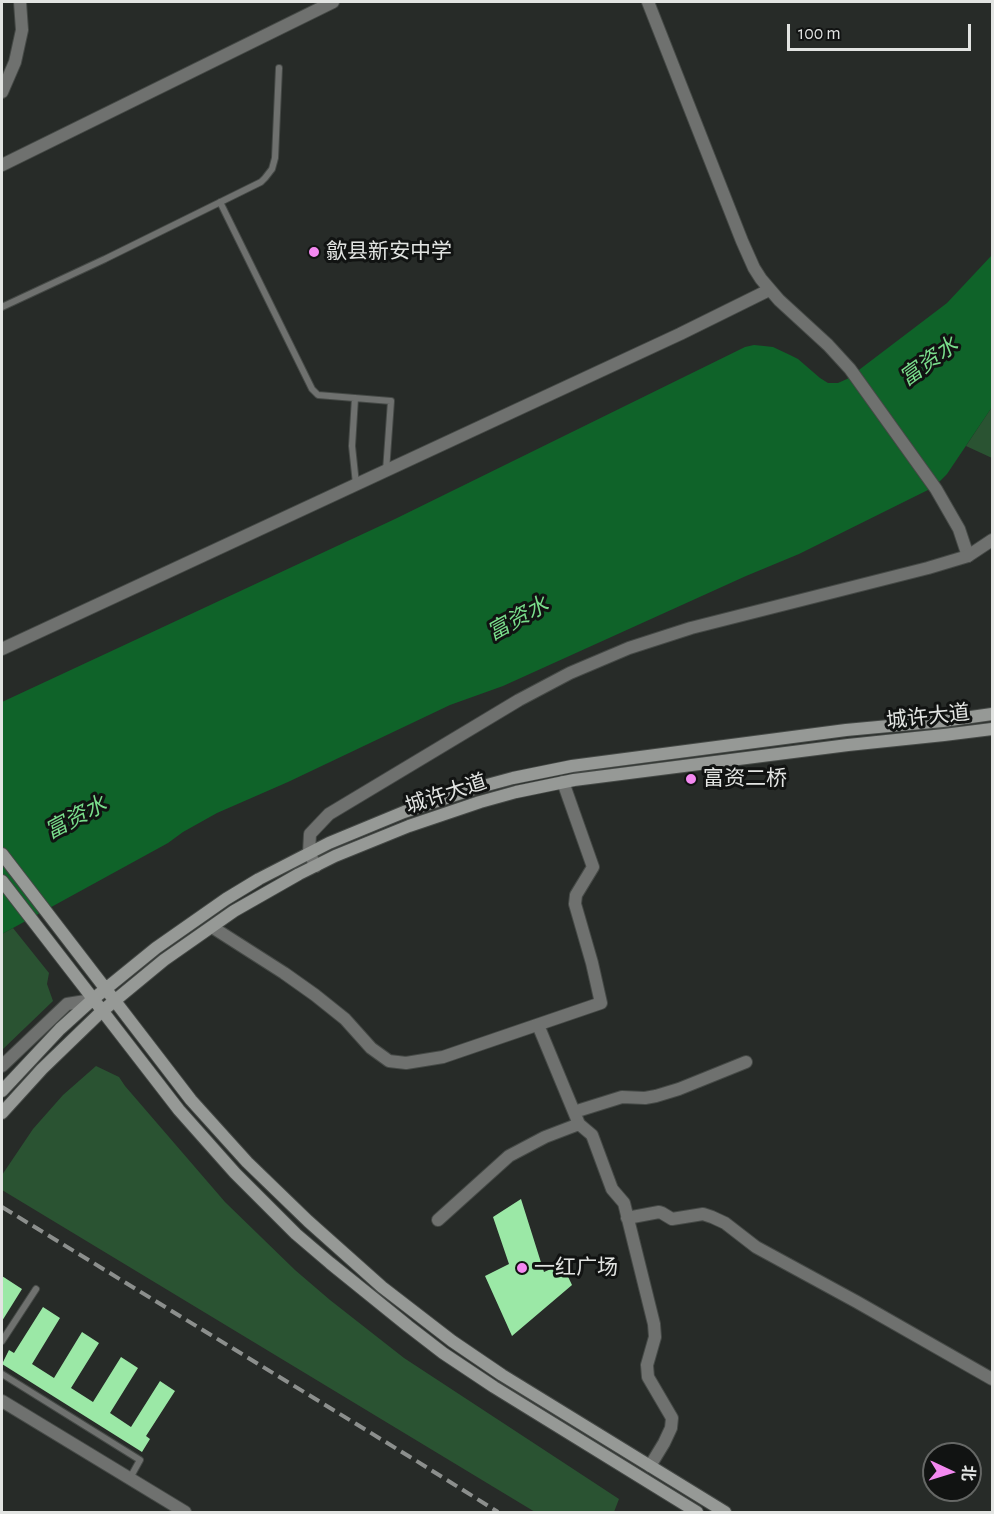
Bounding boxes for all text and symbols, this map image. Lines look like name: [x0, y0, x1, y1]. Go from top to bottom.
scale bar: [790, 12, 974, 50]
text: 100 m: [798, 25, 841, 43]
place label: 歙县新安中学: [326, 239, 452, 265]
marker: 歙县新安中学: [307, 245, 321, 259]
water label: 富资水: [895, 332, 963, 392]
water label: 富资水: [483, 591, 553, 647]
street label: 城许大道: [885, 700, 971, 734]
place label: 富资二桥: [703, 766, 787, 792]
street label: 城许大道: [402, 769, 490, 819]
marker: 富资二桥: [684, 772, 698, 786]
water label: 富资水: [41, 791, 111, 845]
place label: 一红广场: [534, 1255, 618, 1281]
marker: 一红广场: [515, 1261, 529, 1275]
north arrow: [922, 1442, 982, 1502]
text: 北: [959, 1465, 977, 1482]

